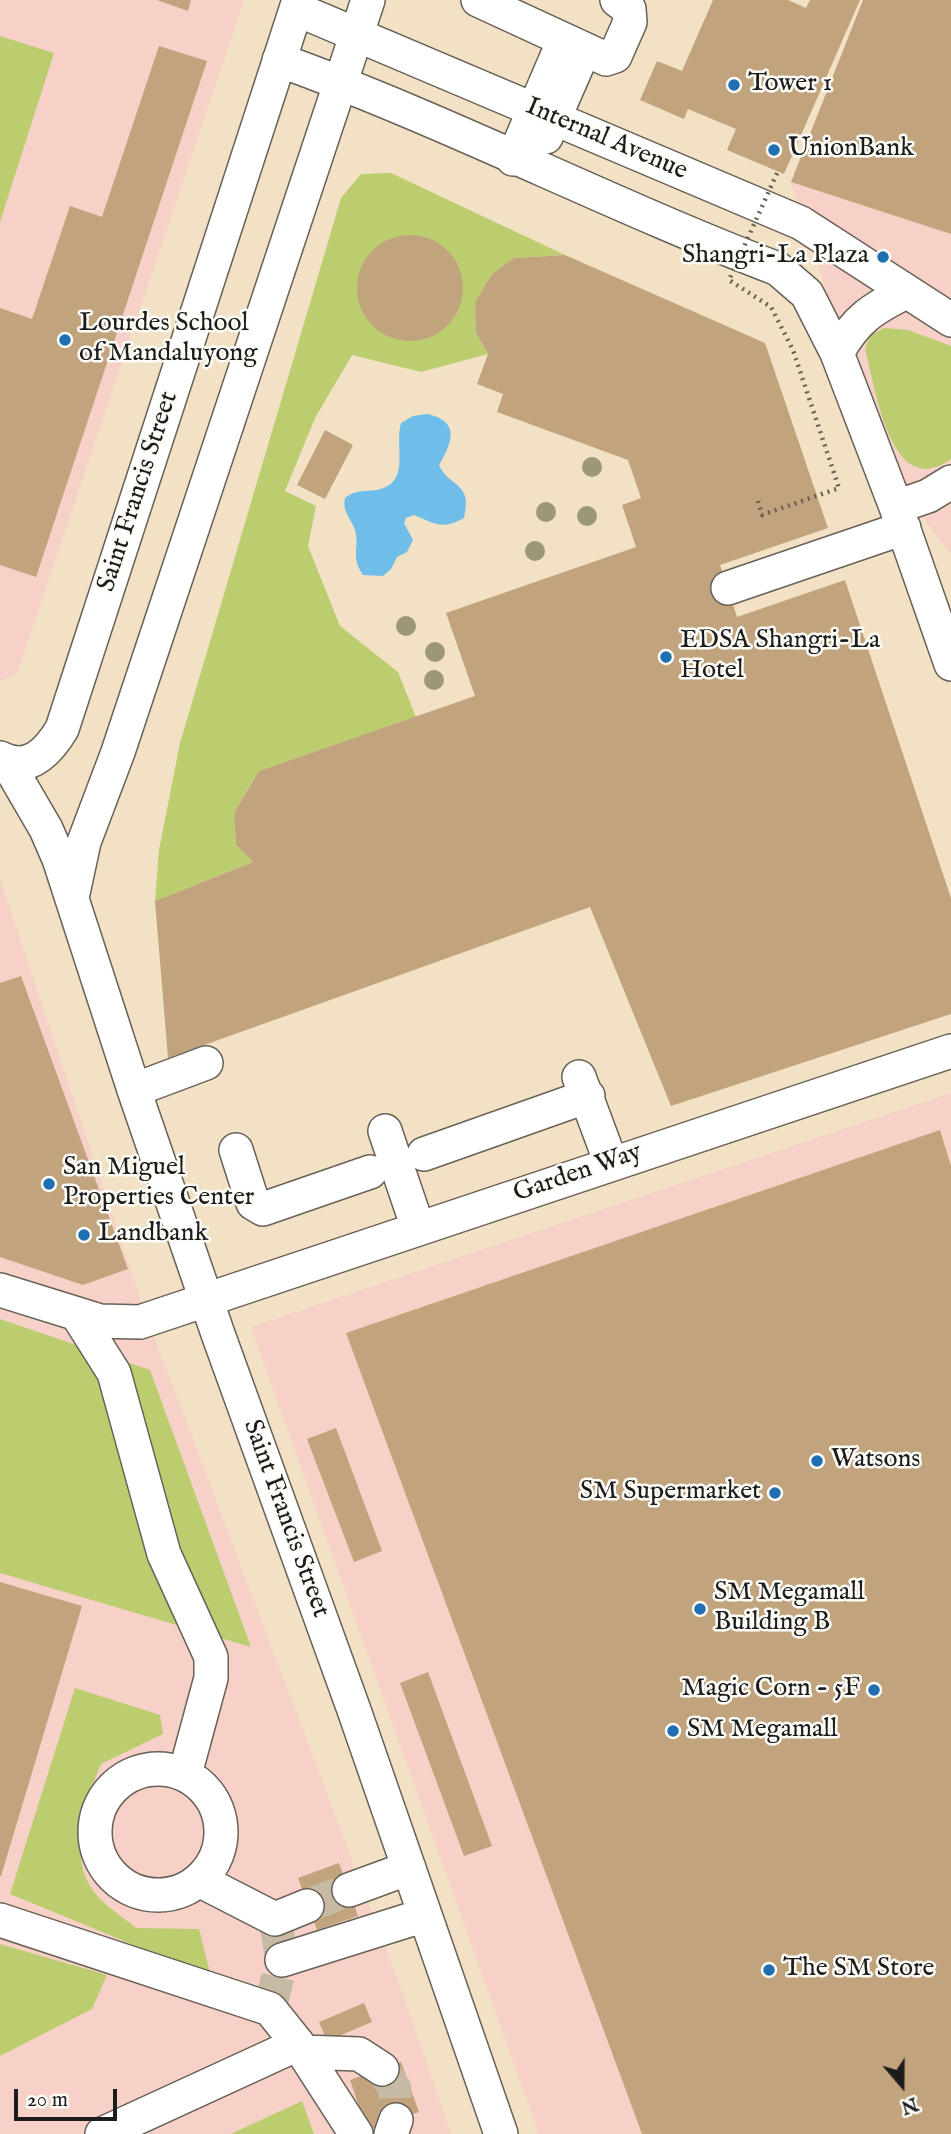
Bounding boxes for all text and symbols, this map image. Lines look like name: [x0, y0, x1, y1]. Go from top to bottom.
place label: Tower 1: [748, 69, 832, 101]
marker: Tower 1: [726, 77, 742, 93]
street label: Internal Avenue: [520, 92, 692, 188]
place label: UnionBank: [788, 134, 914, 166]
marker: UnionBank: [766, 142, 782, 158]
place label: Shangri-La Plaza: [682, 241, 869, 273]
marker: Shangri-La Plaza: [875, 249, 891, 265]
place label: Lourdes School of Mandaluyong: [79, 309, 257, 370]
marker: Lourdes School of Mandaluyong: [57, 332, 73, 348]
street label: Saint Francis Street: [92, 388, 186, 596]
place label: EDSA Shangri-La Hotel: [680, 626, 880, 688]
marker: EDSA Shangri-La Hotel: [658, 649, 674, 665]
street label: Garden Way: [510, 1137, 646, 1211]
place label: San Miguel Properties Center: [63, 1153, 254, 1214]
marker: San Miguel Properties Center: [41, 1176, 57, 1192]
place label: Landbank: [98, 1219, 208, 1251]
marker: Landbank: [76, 1227, 92, 1243]
street label: Saint Francis Street: [235, 1416, 335, 1622]
place label: Watsons: [831, 1445, 920, 1477]
marker: Watsons: [809, 1453, 825, 1469]
place label: SM Supermarket: [580, 1477, 761, 1509]
marker: SM Supermarket: [767, 1485, 783, 1501]
place label: SM Megamall Building B: [714, 1578, 865, 1640]
marker: SM Megamall Building B: [692, 1601, 708, 1617]
place label: Magic Corn - 5F: [681, 1674, 860, 1706]
marker: Magic Corn - 5F: [866, 1682, 882, 1698]
place label: SM Megamall: [687, 1715, 838, 1747]
marker: SM Megamall: [665, 1723, 681, 1739]
place label: The SM Store: [783, 1954, 934, 1986]
marker: The SM Store: [761, 1962, 777, 1978]
north arrow: [867, 2050, 937, 2120]
scale bar: [18, 2074, 121, 2118]
text: 20 m: [27, 2087, 68, 2114]
text: N: [897, 2091, 921, 2119]

